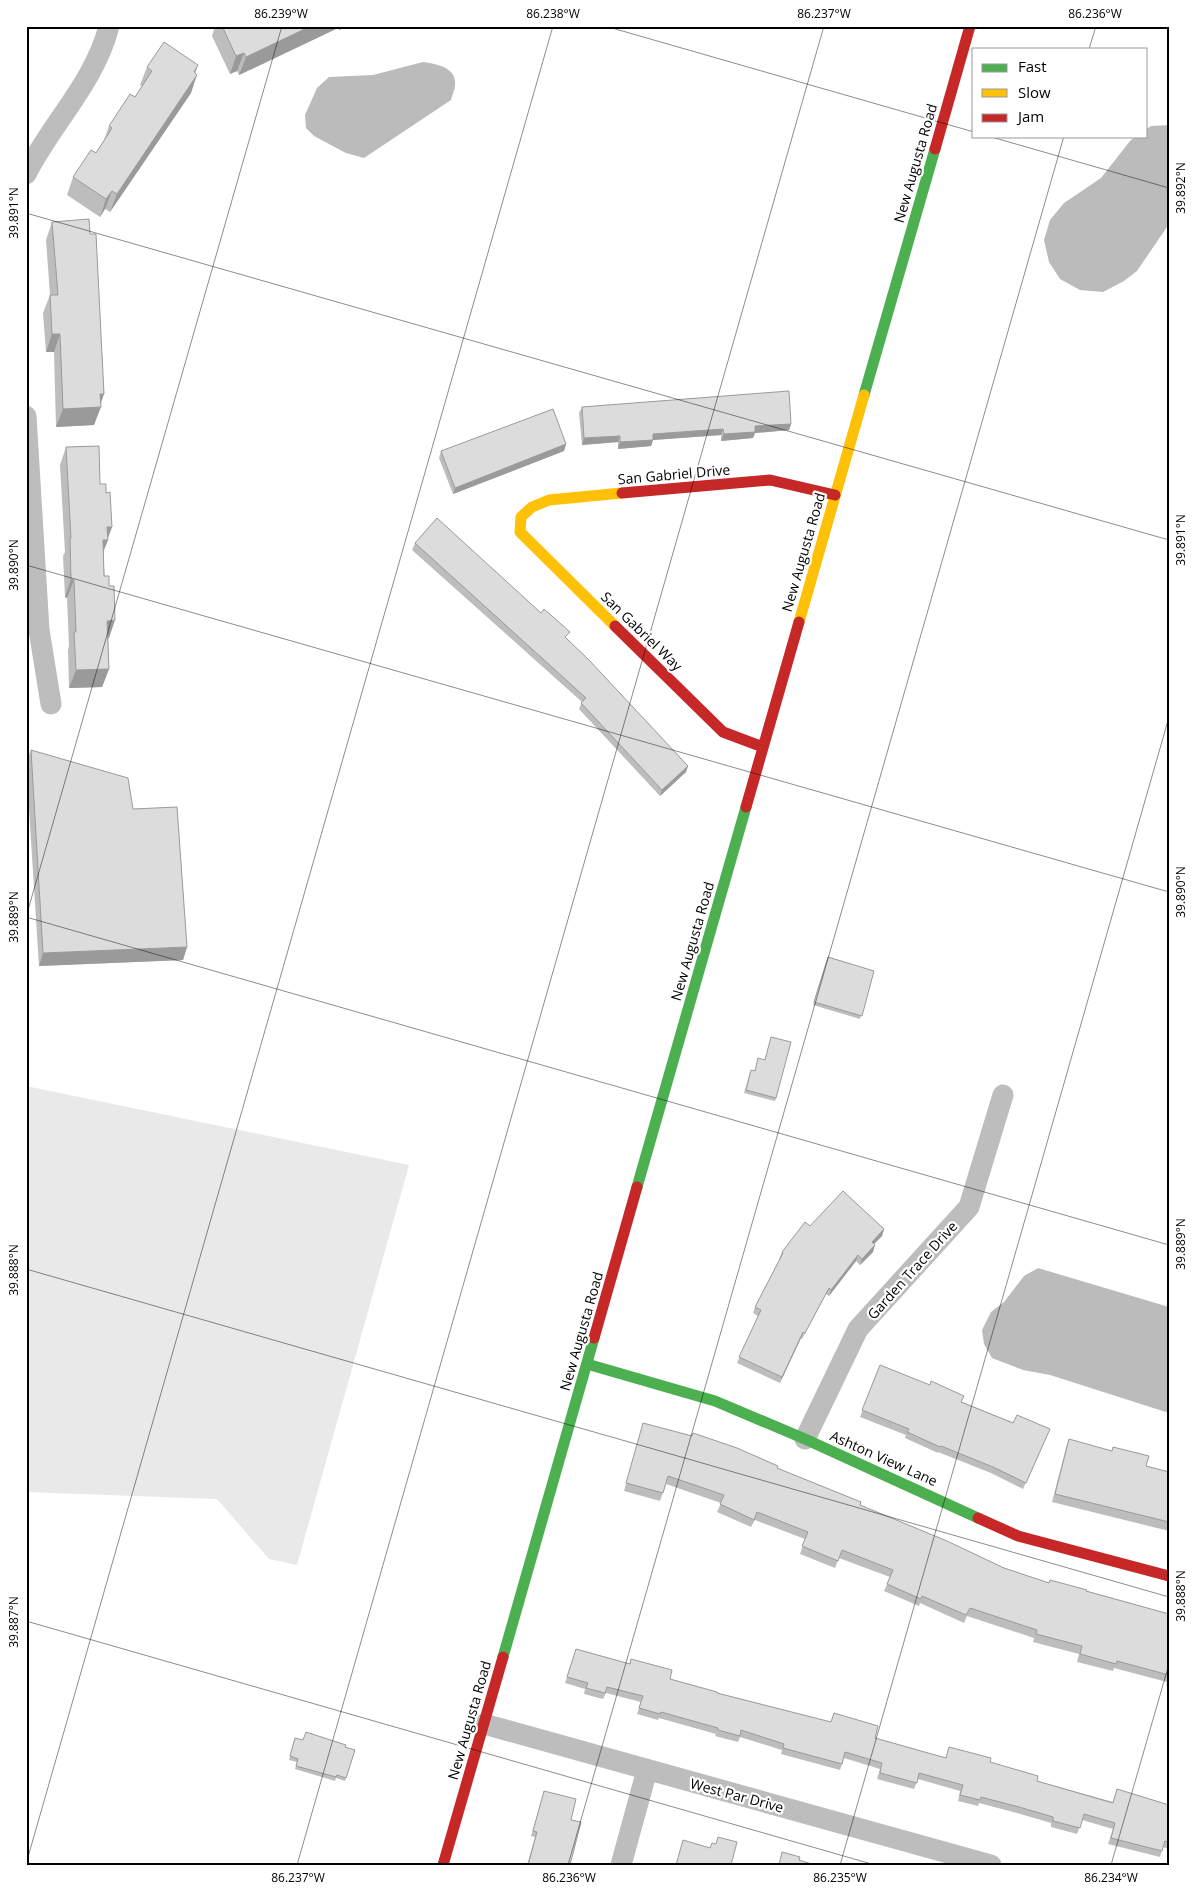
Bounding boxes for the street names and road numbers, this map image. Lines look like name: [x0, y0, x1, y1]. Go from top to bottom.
street label: New Augusta Road: [889, 101, 941, 225]
street label: San Gabriel Drive: [617, 460, 731, 488]
street label: New Augusta Road: [777, 490, 829, 614]
street label: San Gabriel Way: [597, 587, 688, 675]
street label: New Augusta Road: [666, 879, 718, 1003]
street label: Garden Trace Drive: [863, 1217, 961, 1323]
street label: New Augusta Road: [555, 1269, 607, 1393]
street label: Ashton View Lane: [827, 1426, 941, 1490]
street label: New Augusta Road: [443, 1658, 495, 1782]
street label: West Par Drive: [688, 1773, 786, 1817]

